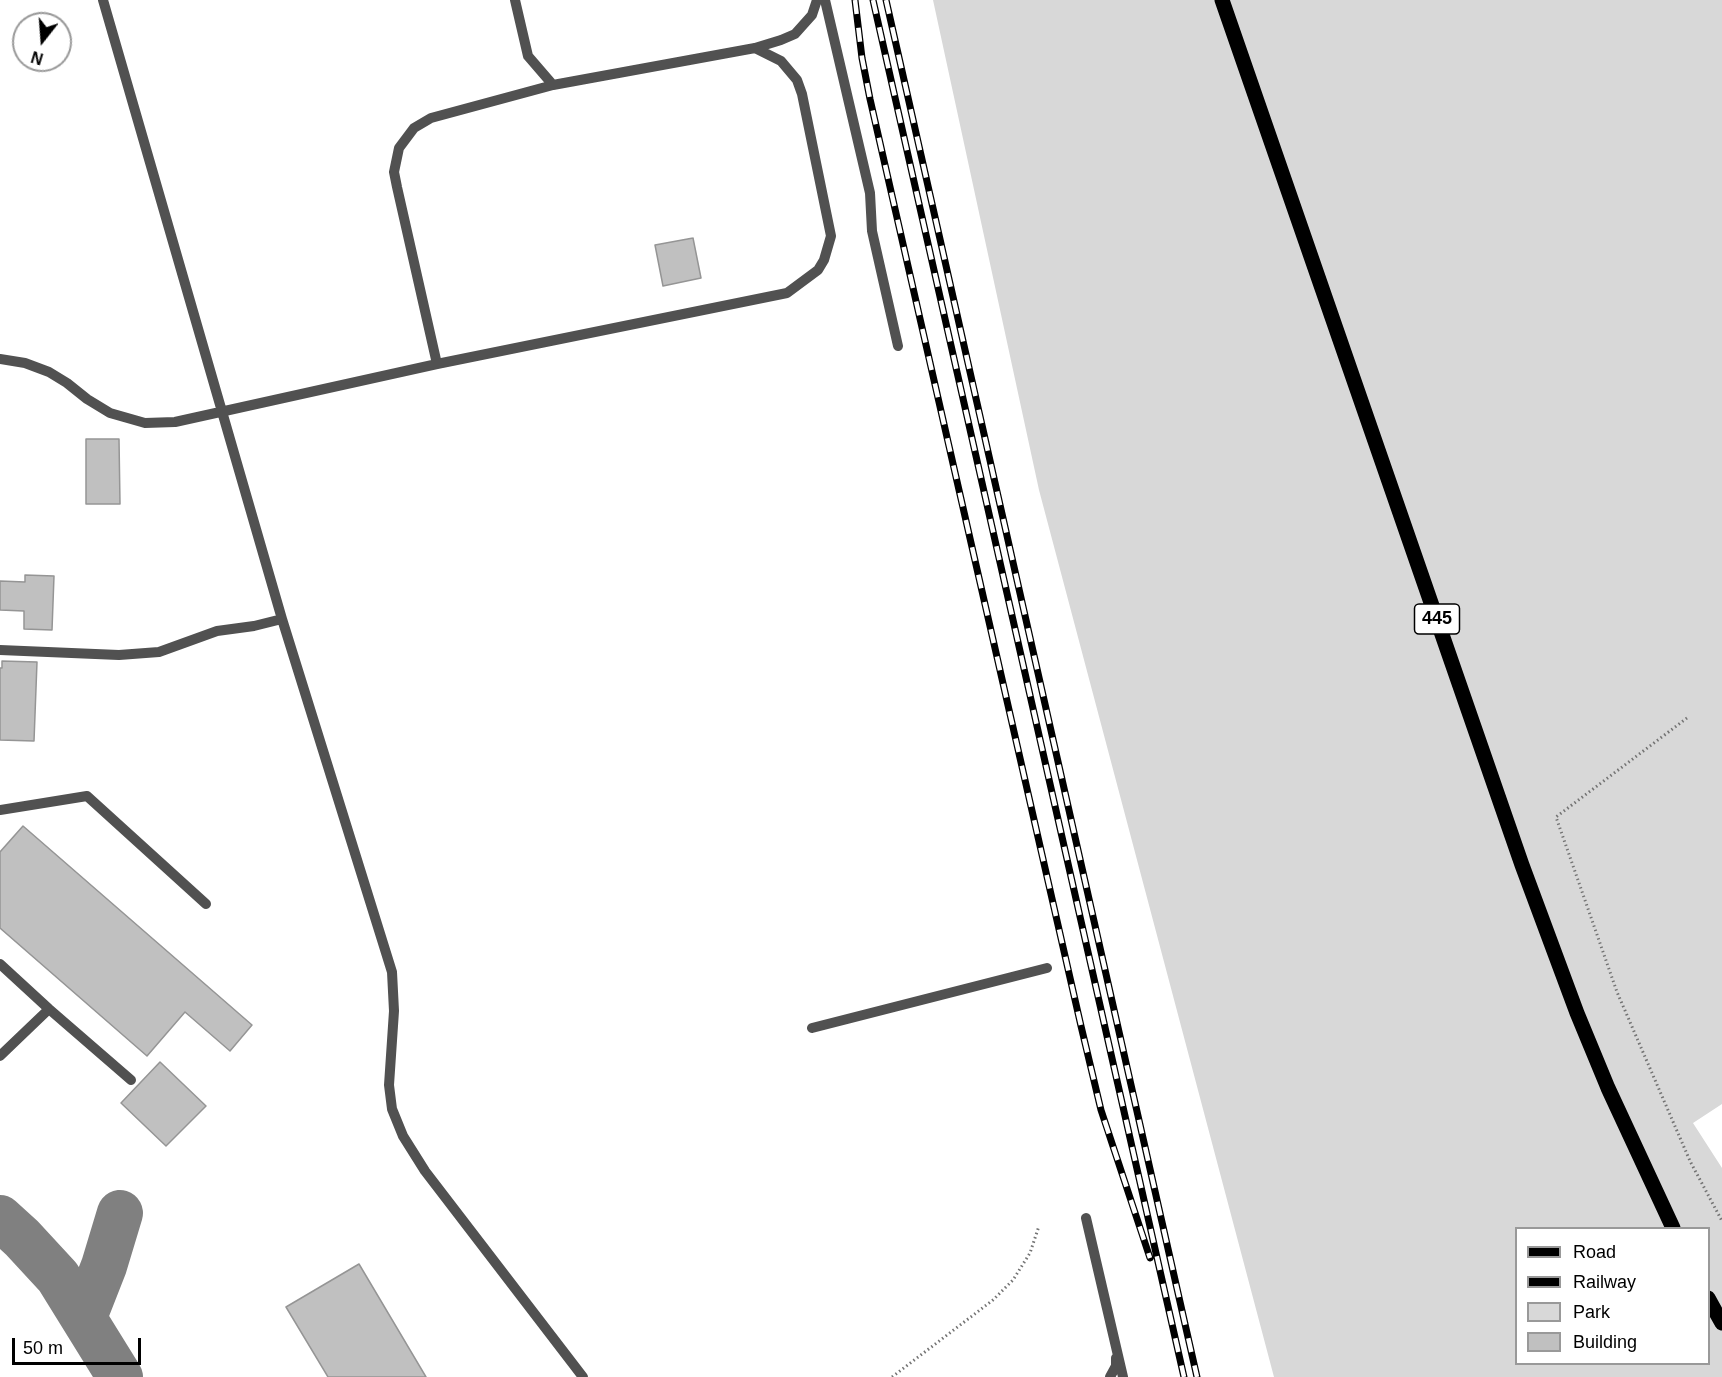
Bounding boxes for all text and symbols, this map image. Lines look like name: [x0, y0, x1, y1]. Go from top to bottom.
north arrow: [12, 12, 72, 72]
text: N: [29, 48, 45, 68]
road number: 445: [1414, 604, 1460, 634]
legend: [1515, 1227, 1710, 1365]
text: Road: [1573, 1242, 1616, 1262]
text: Railway: [1573, 1272, 1636, 1292]
text: Park: [1573, 1302, 1610, 1322]
scale bar: [15, 1326, 144, 1364]
text: Building: [1573, 1332, 1637, 1352]
text: 50 m: [23, 1338, 63, 1358]

